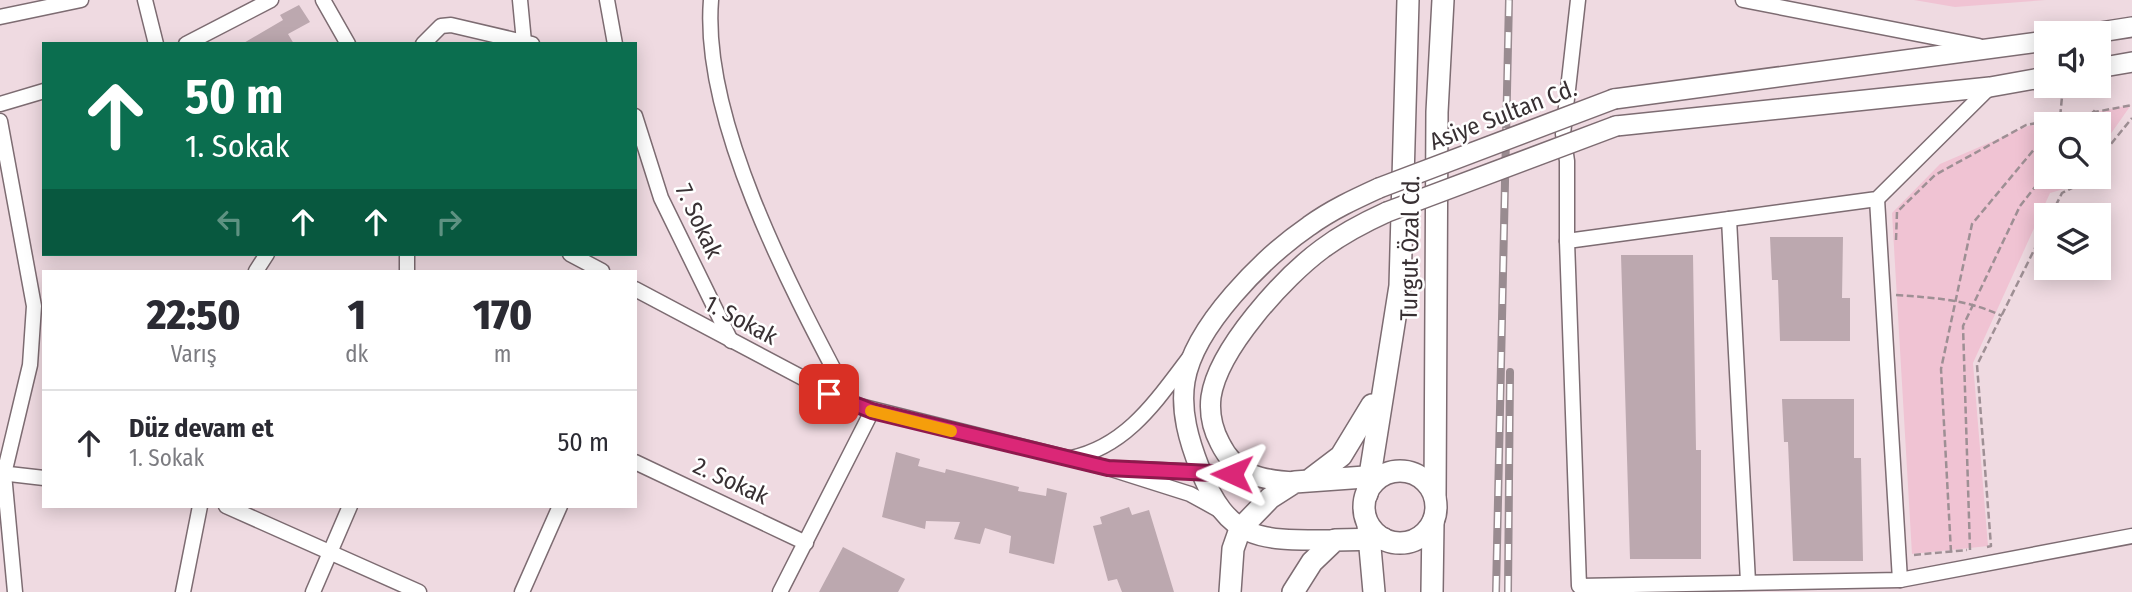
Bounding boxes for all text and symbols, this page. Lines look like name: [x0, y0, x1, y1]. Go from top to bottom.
map controls: [2034, 21, 2111, 280]
button: sound: [2034, 21, 2111, 98]
text: 50 m: [185, 67, 283, 126]
icon: ahead: [70, 70, 161, 161]
street label: Asiye Sultan Cd.: [1426, 74, 1580, 156]
button: search: [2034, 112, 2111, 189]
text: 1. Sokak: [185, 127, 290, 165]
street label: Turgut Özal Cd.: [1395, 175, 1425, 321]
street label: 7. Sokak: [670, 179, 729, 263]
icon: left: [211, 203, 249, 241]
icon: ahead: [284, 203, 322, 241]
icon: ahead: [357, 203, 395, 241]
icon: right: [430, 203, 468, 241]
button: layers: [2034, 203, 2111, 280]
street label: 1. Sokak: [700, 289, 783, 351]
text: 22:50: [147, 290, 241, 340]
text: 1: [348, 290, 366, 340]
text: 170: [473, 290, 532, 340]
text: Varış: [171, 340, 216, 368]
text: dk: [345, 340, 368, 368]
text: m: [494, 340, 511, 368]
pin: [799, 364, 859, 424]
icon: arrive: [810, 375, 848, 413]
text: Düz devam et: [129, 413, 274, 444]
icon: ahead: [70, 424, 108, 462]
text: 50 m: [557, 427, 609, 458]
position arrow: [1195, 437, 1269, 511]
text: 1. Sokak: [129, 444, 204, 472]
street label: 2. Sokak: [689, 451, 774, 511]

